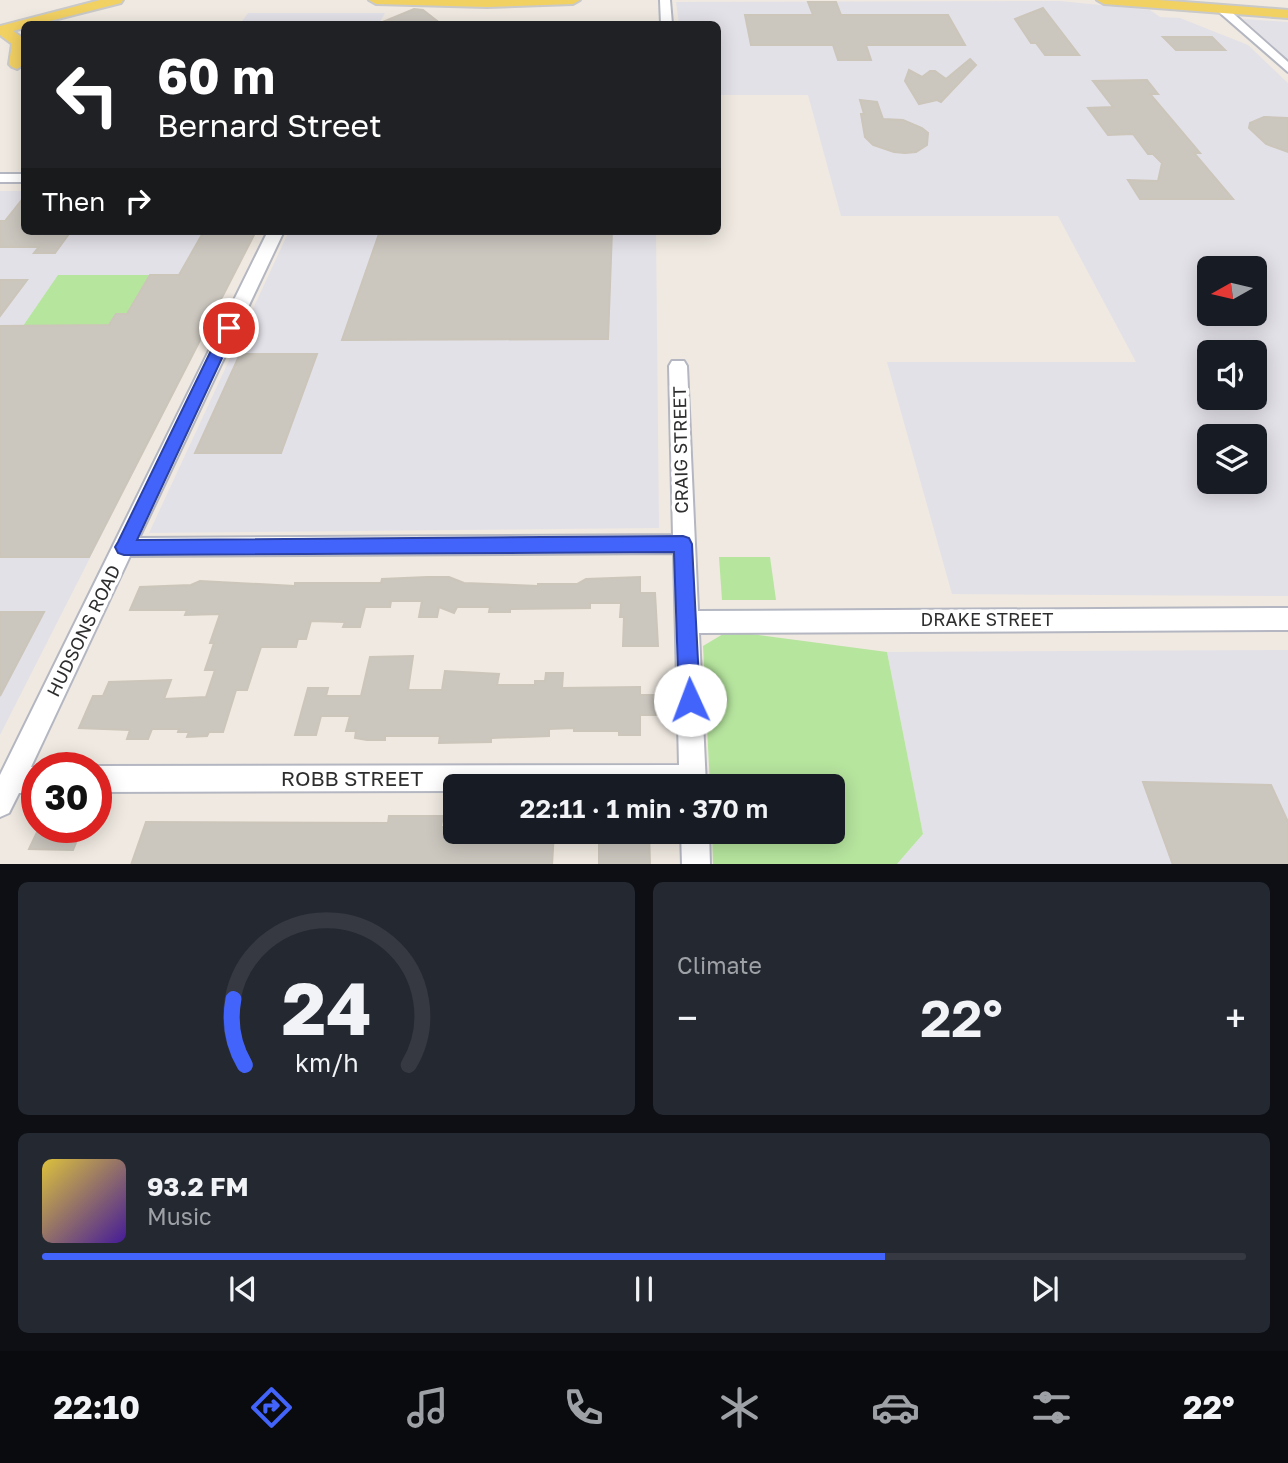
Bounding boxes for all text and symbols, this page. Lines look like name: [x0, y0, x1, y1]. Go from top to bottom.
text: 60 m: [157, 46, 275, 105]
icon: left: [42, 49, 133, 140]
text: Bernard Street: [157, 106, 382, 144]
icon: right: [119, 182, 157, 220]
text: Then: [42, 186, 105, 217]
north arrow: [1197, 256, 1267, 326]
map controls: [1197, 256, 1267, 494]
pin: [199, 298, 259, 358]
icon: arrive: [210, 309, 248, 347]
button: sound: [1197, 340, 1267, 410]
street label: CRAIG STREET: [668, 386, 692, 514]
button: layers: [1197, 424, 1267, 494]
street label: HUDSONS ROAD: [42, 561, 125, 700]
street label: DRAKE STREET: [921, 608, 1053, 630]
position arrow: [653, 663, 727, 737]
speed limit sign: 30: [21, 752, 112, 843]
street label: ROBB STREET: [281, 765, 423, 791]
text: 22:11 · 1 min · 370 m: [520, 793, 768, 824]
text: Climate: [677, 951, 762, 979]
text: 24: [282, 964, 371, 1051]
text: 22°: [920, 986, 1003, 1048]
text: −: [677, 995, 698, 1040]
text: +: [1225, 995, 1246, 1040]
text: km/h: [295, 1046, 358, 1077]
text: 93.2 FM: [147, 1171, 249, 1202]
text: Music: [147, 1202, 212, 1230]
icon: previous: [224, 1270, 262, 1308]
icon: pause: [625, 1270, 663, 1308]
icon: next: [1026, 1270, 1064, 1308]
icon: directions: [247, 1383, 296, 1432]
icon: music: [403, 1383, 452, 1432]
icon: phone: [559, 1383, 608, 1432]
icon: climate: [715, 1383, 764, 1432]
icon: car: [871, 1383, 920, 1432]
icon: filters: [1027, 1383, 1076, 1432]
text: 22:10: [53, 1388, 140, 1426]
text: 22°: [1183, 1388, 1234, 1426]

